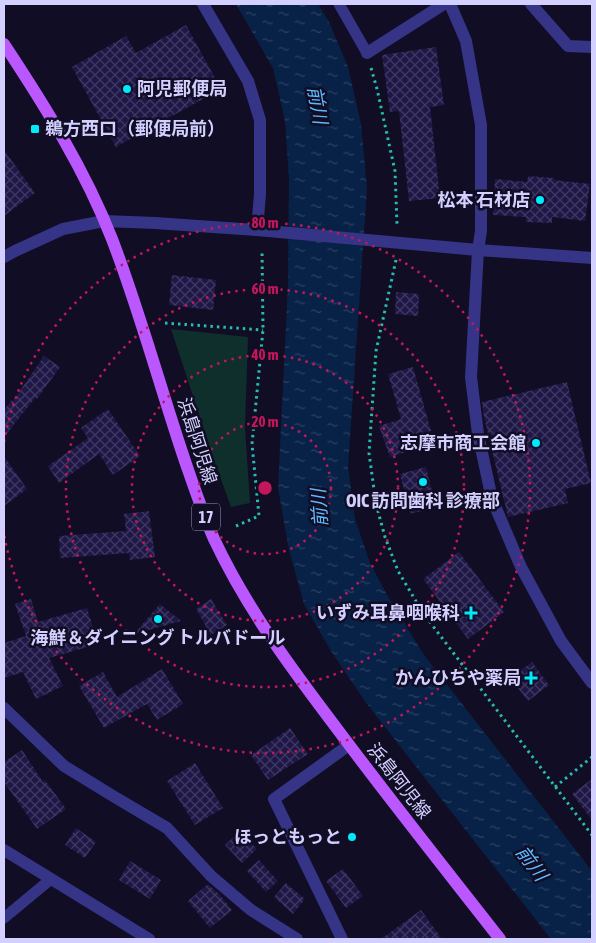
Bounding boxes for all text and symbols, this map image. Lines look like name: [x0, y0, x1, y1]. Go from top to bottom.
place label: 阿児郵便局: [137, 78, 227, 99]
marker: 阿児郵便局: [121, 83, 133, 95]
water label: 前川: [304, 84, 332, 128]
place label: 鵜方西口（郵便局前）: [45, 118, 225, 139]
marker: 鵜方西口（郵便局前）: [29, 123, 41, 135]
place label: 松本 石材店: [438, 189, 530, 210]
marker: 松本 石材店: [534, 194, 546, 206]
text: 80 m: [252, 214, 279, 231]
text: 60 m: [252, 280, 279, 297]
text: 40 m: [251, 346, 279, 363]
street label: 浜島阿児線: [174, 395, 221, 487]
text: 20 m: [252, 413, 279, 430]
place label: 志摩市商工会館: [400, 432, 526, 453]
marker: 志摩市商工会館: [530, 437, 542, 449]
marker: OIC 訪問歯科 診療部: [417, 476, 429, 488]
centre of rings: [256, 479, 274, 497]
water label: 前川: [307, 486, 331, 528]
place label: OIC 訪問歯科 診療部: [346, 490, 500, 511]
road number: 17: [192, 504, 220, 530]
place label: いずみ耳鼻咽喉科: [316, 602, 460, 623]
marker: いずみ耳鼻咽喉科: [464, 606, 478, 620]
marker: 海鮮＆ダイニング トルバドール: [152, 613, 164, 625]
place label: 海鮮＆ダイニング トルバドール: [30, 627, 286, 648]
place label: かんひちや薬局: [395, 667, 521, 688]
marker: かんひちや薬局: [525, 672, 537, 684]
street label: 浜島阿児線: [363, 739, 435, 823]
place label: ほっともっと: [234, 826, 342, 847]
marker: ほっともっと: [346, 831, 358, 843]
water label: 前川: [512, 841, 553, 886]

